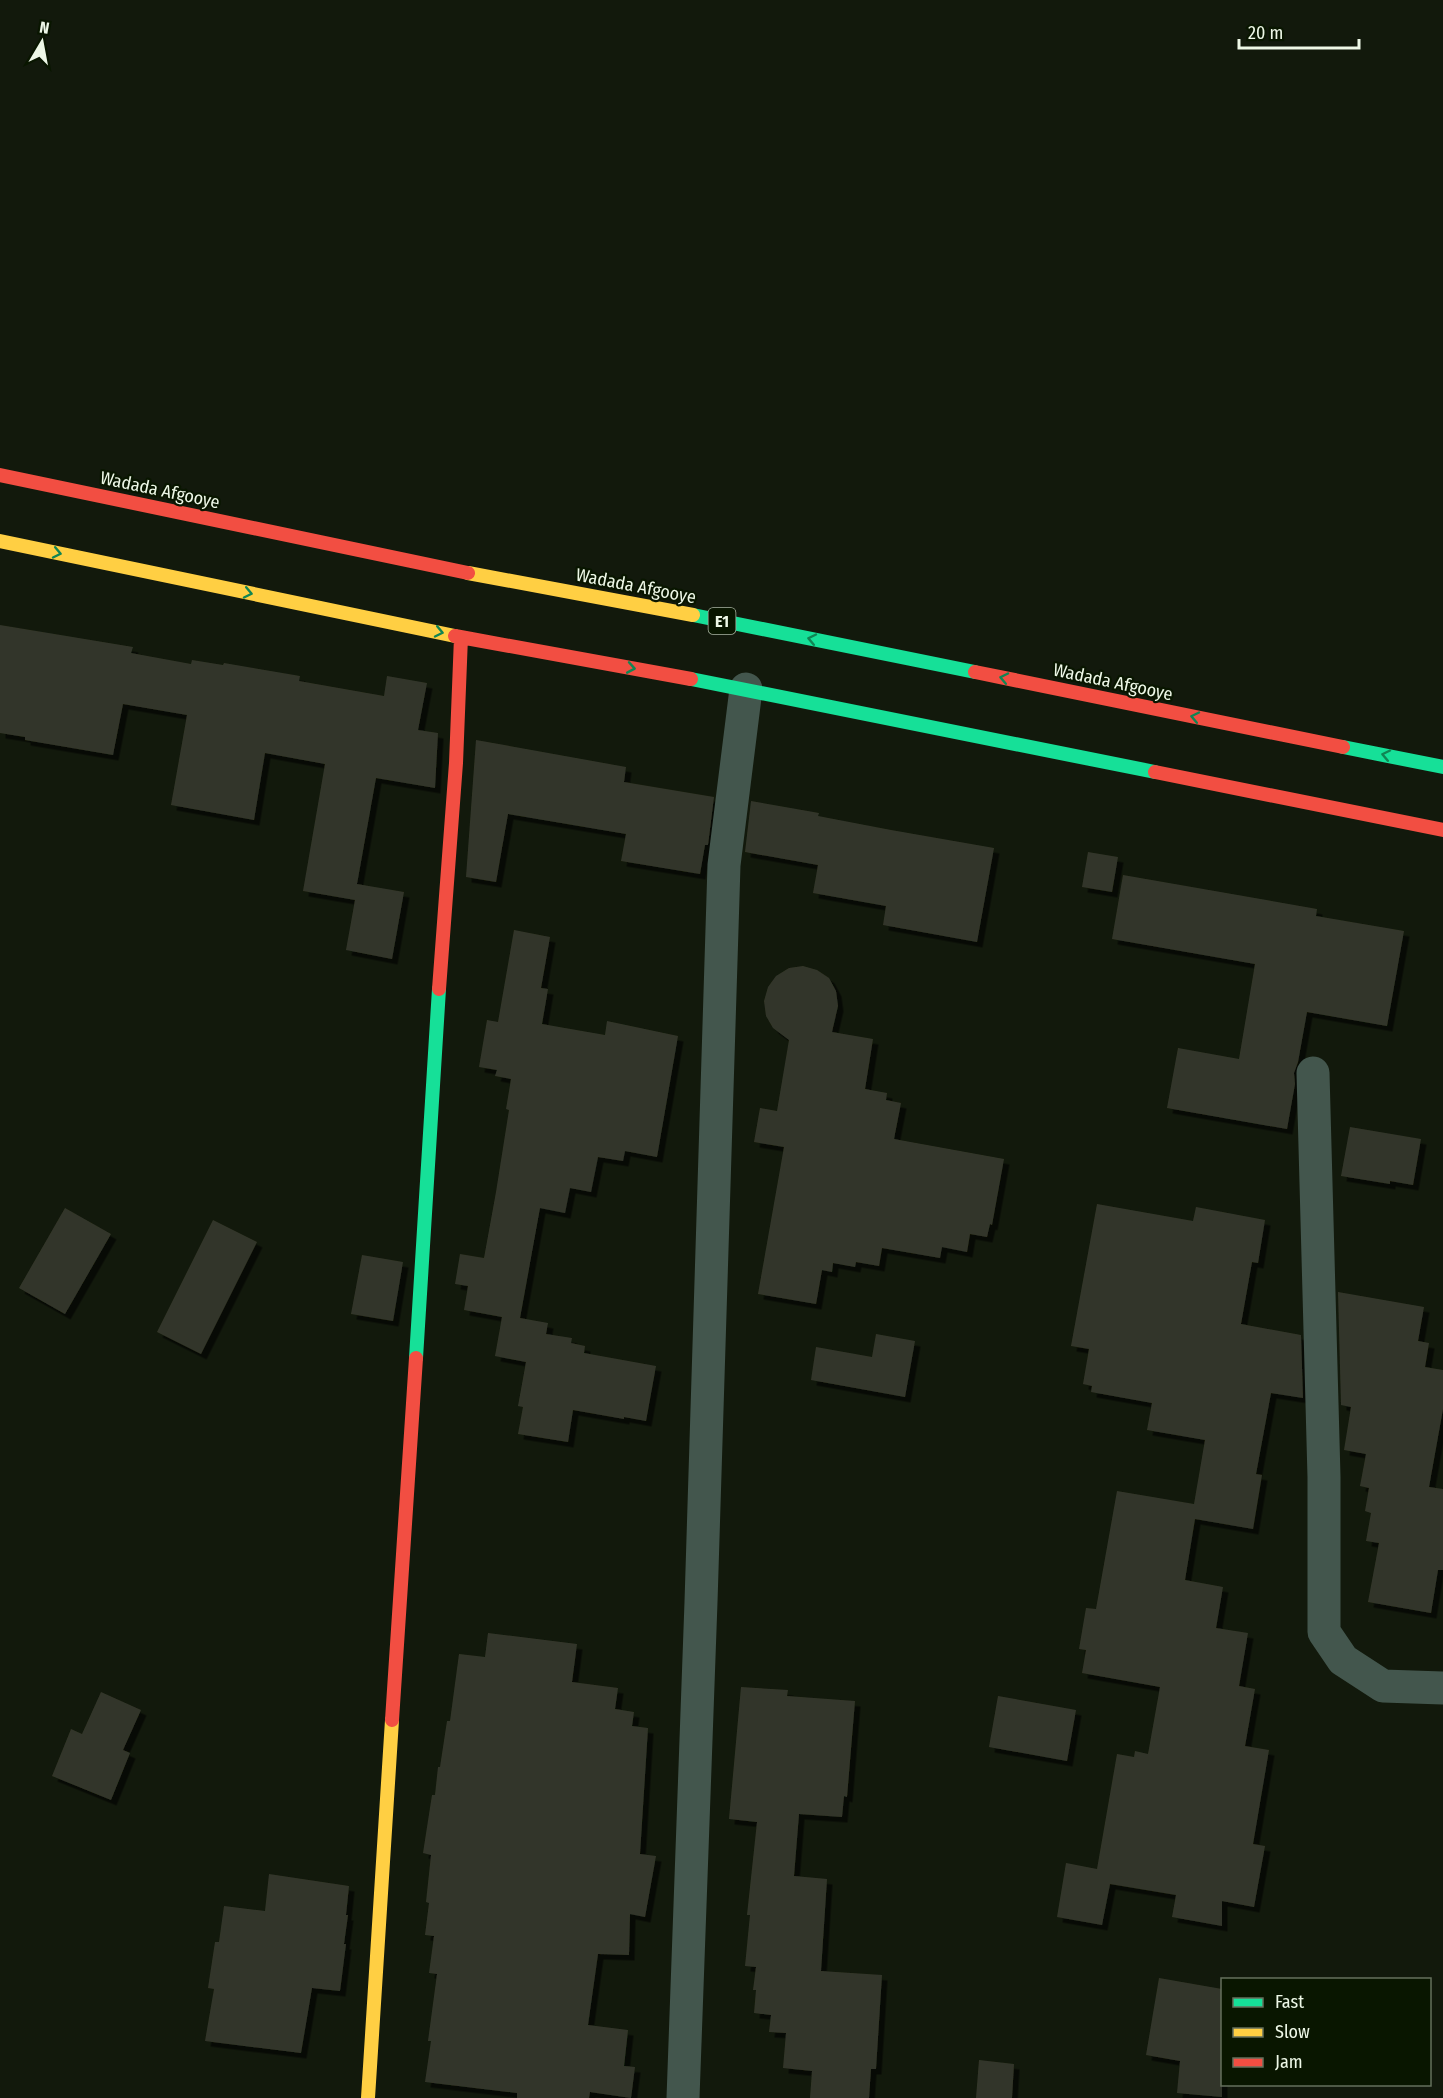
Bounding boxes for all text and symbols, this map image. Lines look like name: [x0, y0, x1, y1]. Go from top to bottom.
north arrow: [12, 12, 72, 72]
scale bar: [1239, 12, 1359, 50]
text: N: [38, 18, 51, 38]
text: 20 m: [1248, 22, 1283, 44]
street label: Wadada Afgooye: [98, 467, 222, 513]
one-way arrow: [52, 546, 62, 559]
street label: Wadada Afgooye: [574, 564, 698, 608]
one-way arrow: [243, 586, 253, 599]
road number: E1: [708, 608, 736, 634]
one-way arrow: [434, 625, 444, 638]
one-way arrow: [808, 633, 818, 646]
street label: Wadada Afgooye: [1051, 659, 1175, 705]
one-way arrow: [626, 661, 636, 674]
one-way arrow: [999, 672, 1009, 685]
one-way arrow: [1190, 711, 1200, 724]
one-way arrow: [1381, 750, 1391, 763]
legend: [1221, 1978, 1431, 2086]
text: Fast: [1275, 1991, 1304, 2013]
text: Slow: [1275, 2021, 1310, 2043]
text: Jam: [1275, 2051, 1303, 2073]

